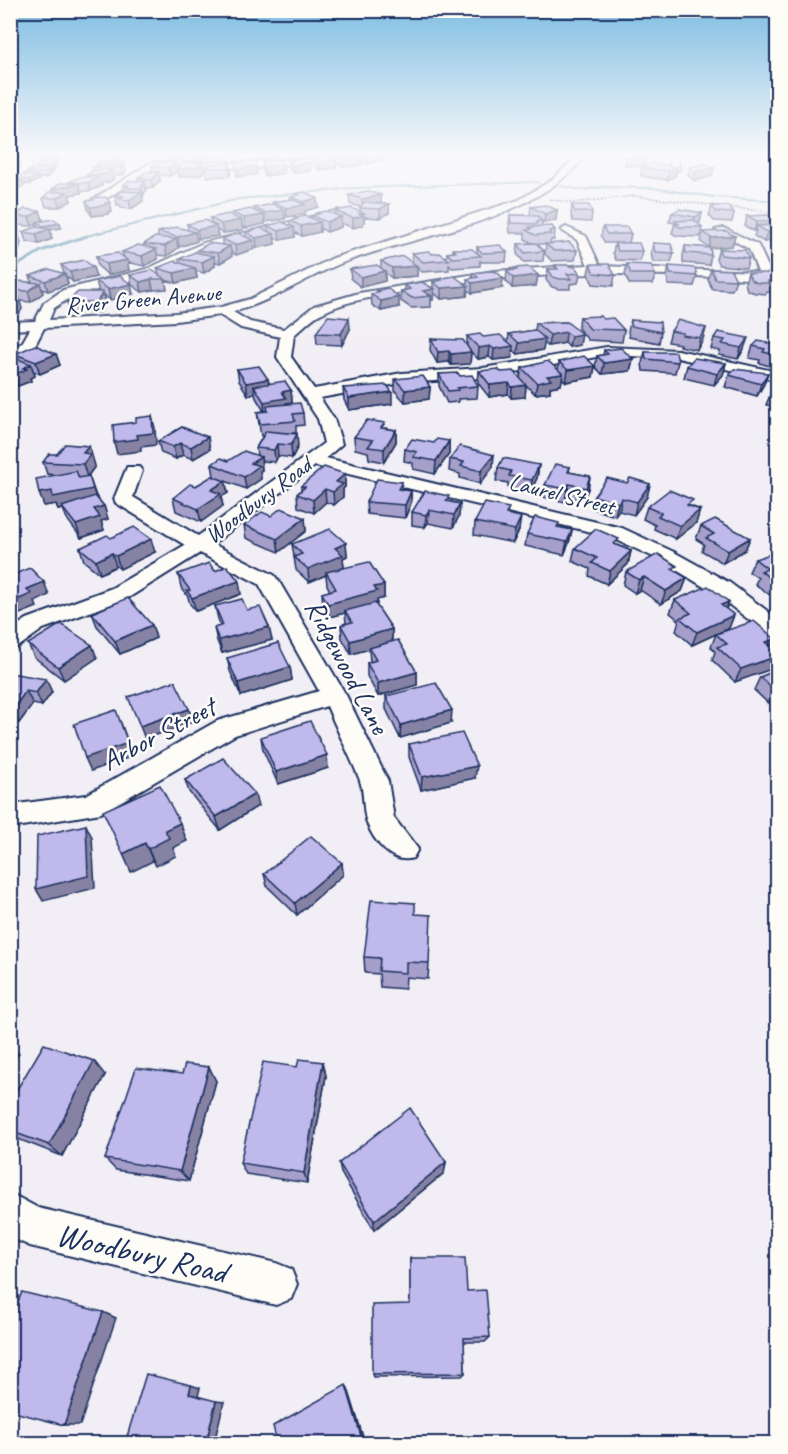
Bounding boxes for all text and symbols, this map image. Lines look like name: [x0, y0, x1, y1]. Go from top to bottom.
street label: River Green Avenue: [64, 277, 224, 321]
street label: Woodbury Road: [199, 448, 320, 550]
street label: Laurel Street: [506, 466, 620, 522]
street label: Ridgewood Lane: [298, 593, 398, 741]
street label: Arbor Street: [95, 687, 224, 778]
street label: Woodbury Road: [53, 1213, 236, 1294]

